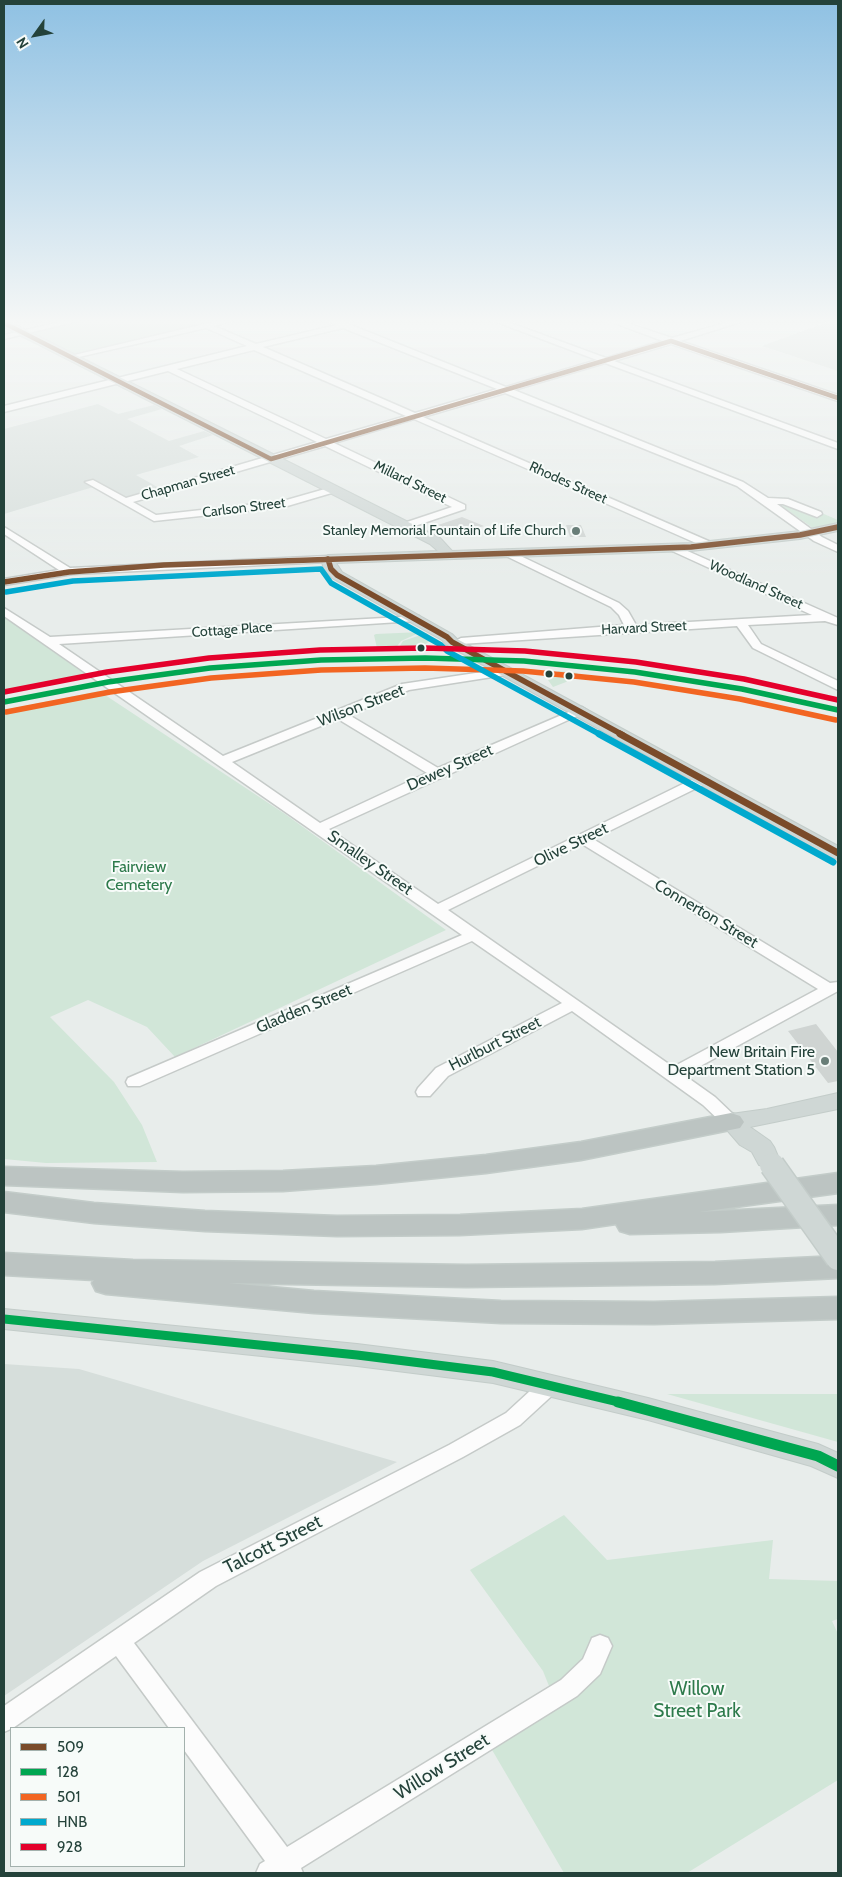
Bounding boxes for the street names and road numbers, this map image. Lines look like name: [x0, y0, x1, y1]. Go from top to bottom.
street label: Millard Street: [371, 457, 449, 507]
street label: Rhodes Street: [526, 458, 610, 508]
street label: Chapman Street: [139, 462, 237, 504]
street label: Carlson Street: [202, 495, 286, 521]
street label: Woodland Street: [707, 557, 805, 613]
street label: Harvard Street: [601, 617, 687, 639]
street label: Cottage Place: [191, 619, 273, 641]
street label: Wilson Street: [315, 681, 407, 731]
street label: Dewey Street: [404, 740, 496, 796]
street label: Olive Street: [531, 819, 611, 871]
street label: Smalley Street: [324, 827, 416, 899]
street label: Connerton Street: [651, 876, 761, 952]
street label: Gladden Street: [253, 980, 355, 1038]
street label: Hurlburt Street: [446, 1013, 544, 1075]
street label: Talcott Street: [220, 1511, 326, 1579]
street label: Willow Street: [390, 1729, 494, 1805]

